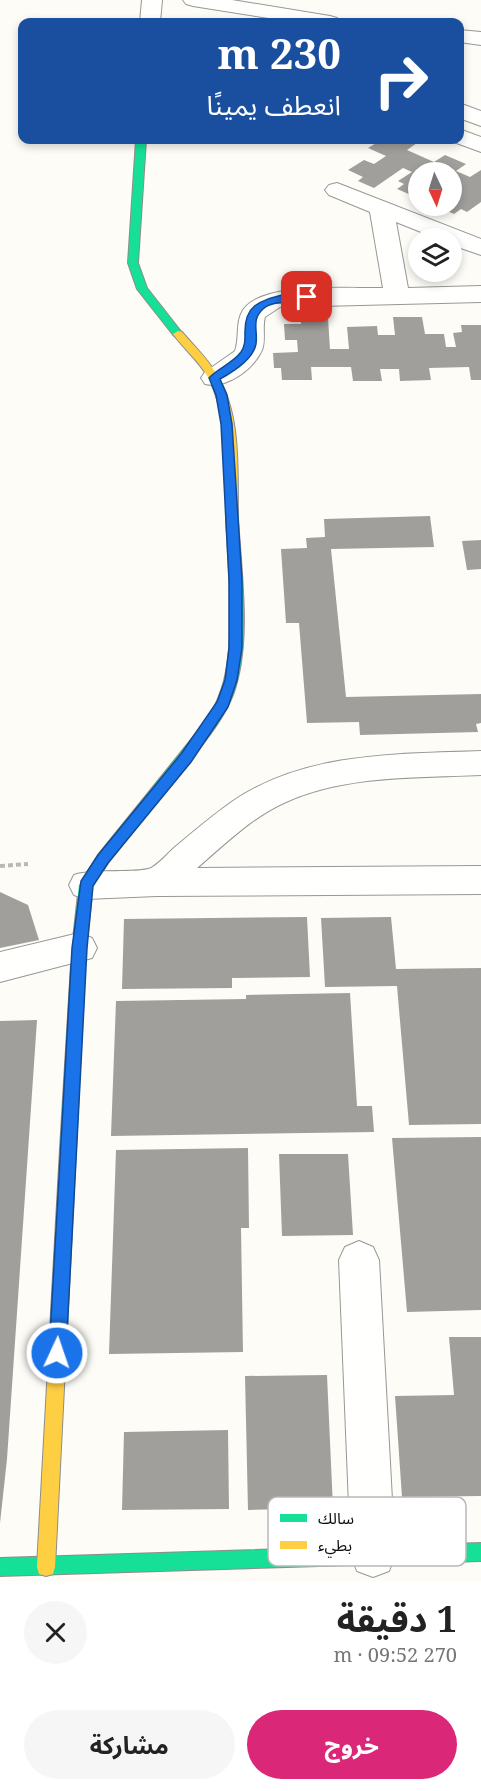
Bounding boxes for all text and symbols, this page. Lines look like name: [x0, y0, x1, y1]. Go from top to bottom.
text: 230 m: [217, 24, 341, 81]
icon: right: [362, 42, 440, 120]
text: انعطف يمينًا: [207, 86, 341, 123]
north arrow: [408, 162, 462, 216]
map controls: [408, 162, 462, 282]
button: layers: [408, 228, 462, 282]
pin: [281, 271, 332, 322]
icon: arrive: [290, 280, 323, 313]
position arrow: [25, 1321, 89, 1385]
legend: [268, 1497, 466, 1566]
text: سالك: [318, 1507, 354, 1529]
text: بطيء: [318, 1534, 352, 1558]
text: 1 دقيقة: [337, 1594, 457, 1643]
button: close: [24, 1601, 87, 1664]
text: 270 m · 09:52: [334, 1641, 457, 1668]
button: مشاركة: [24, 1710, 235, 1779]
button: خروج: [247, 1710, 457, 1779]

